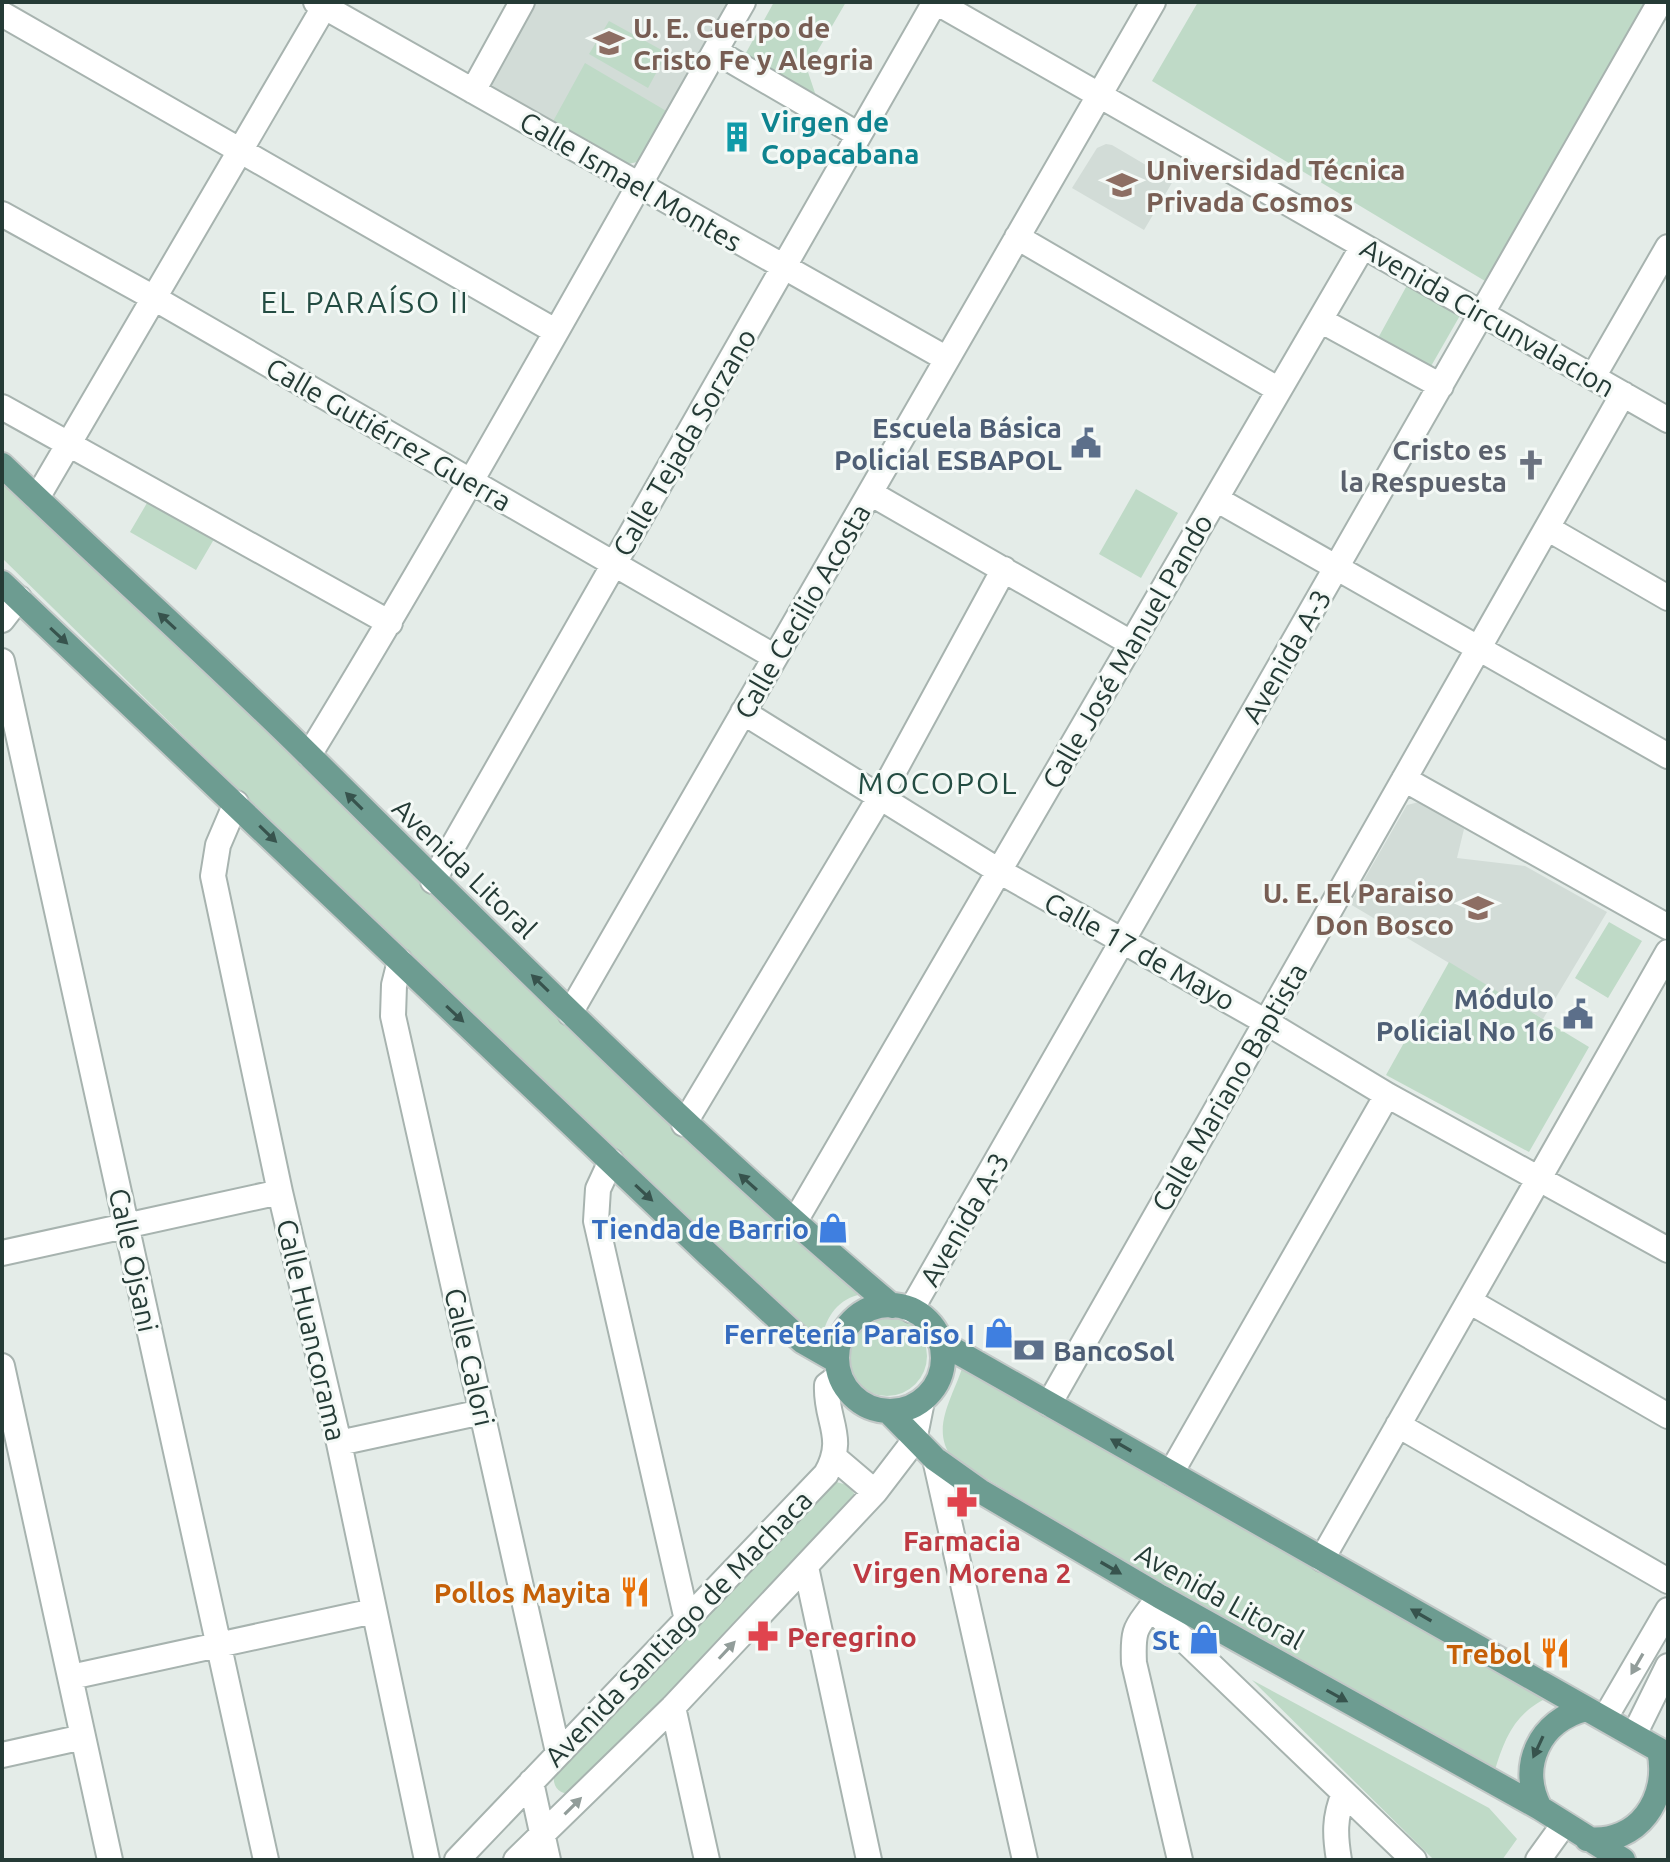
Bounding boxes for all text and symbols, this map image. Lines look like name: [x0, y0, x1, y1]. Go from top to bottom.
place label: U. E. Cuerpo de Cristo Fe y Alegria: [633, 12, 874, 75]
school or university icon: U. E. Cuerpo de Cristo Fe y Alegria: [592, 26, 626, 60]
street label: Calle Ismael Montes: [515, 105, 747, 257]
place label: Virgen de Copacabana: [761, 106, 919, 169]
building icon: Virgen de Copacabana: [720, 120, 754, 154]
place label: Universidad Técnica Privada Cosmos: [1146, 154, 1405, 217]
school or university icon: Universidad Técnica Privada Cosmos: [1105, 168, 1139, 202]
street label: Avenida Circunvalacion: [1355, 231, 1621, 403]
district label: EL PARAÍSO II: [260, 284, 470, 319]
street label: Calle Tejada Sorzano: [606, 323, 762, 561]
street label: Calle Gutiérrez Guerra: [261, 351, 517, 517]
place label: Escuela Básica Policial ESBAPOL: [834, 412, 1062, 475]
public building icon: Escuela Básica Policial ESBAPOL: [1069, 426, 1103, 460]
place label: Cristo es la Respuesta: [1340, 434, 1507, 497]
church icon: Cristo es la Respuesta: [1514, 448, 1548, 482]
street label: Calle Cecilio Acosta: [728, 498, 876, 724]
street label: Calle José Manuel Pando: [1036, 508, 1218, 794]
street label: Avenida A-3: [1235, 584, 1337, 728]
one-way arrow: [158, 612, 177, 631]
one-way arrow: [49, 627, 68, 645]
district label: MOCOPOL: [857, 766, 1019, 800]
one-way arrow: [345, 792, 364, 811]
street label: Avenida Litoral: [387, 792, 543, 944]
one-way arrow: [258, 824, 277, 843]
place label: U. E. El Paraiso Don Bosco: [1263, 877, 1454, 940]
street label: Calle 17 de Mayo: [1039, 886, 1241, 1016]
school or university icon: U. E. El Paraiso Don Bosco: [1461, 891, 1495, 925]
street label: Calle Mariano Baptista: [1145, 957, 1313, 1217]
one-way arrow: [531, 974, 550, 993]
place label: Módulo Policial No 16: [1376, 983, 1554, 1046]
public building icon: Módulo Policial No 16: [1561, 997, 1595, 1031]
one-way arrow: [446, 1005, 465, 1023]
street label: Avenida A-3: [913, 1147, 1015, 1291]
one-way arrow: [739, 1173, 758, 1191]
one-way arrow: [634, 1183, 653, 1202]
street label: Calle Ojsani: [104, 1185, 164, 1335]
shop icon: Tienda de Barrio: [816, 1211, 850, 1245]
place label: Tienda de Barrio: [592, 1213, 809, 1244]
street label: Calle Huancorama: [271, 1216, 353, 1444]
street label: Calle Calori: [439, 1285, 501, 1429]
shop icon: Ferretería Paraiso I: [982, 1316, 1016, 1350]
place label: Ferretería Paraiso I: [724, 1318, 975, 1349]
bank icon: BancoSol: [1012, 1333, 1046, 1367]
place label: BancoSol: [1053, 1335, 1174, 1366]
one-way arrow: [1110, 1438, 1133, 1452]
street label: Avenida Santiago de Machaca: [538, 1484, 818, 1772]
pharmacy icon: Farmacia Virgen Morena 2: [945, 1485, 979, 1519]
place label: Farmacia Virgen Morena 2: [853, 1525, 1071, 1588]
street label: Avenida Litoral: [1130, 1537, 1310, 1655]
one-way arrow: [1100, 1561, 1122, 1575]
restaurant icon: Pollos Mayita: [618, 1575, 652, 1609]
place label: Pollos Mayita: [434, 1577, 611, 1608]
one-way arrow: [1410, 1608, 1432, 1622]
pharmacy icon: Peregrino: [746, 1619, 780, 1653]
place label: Peregrino: [787, 1621, 917, 1652]
shop icon: St: [1187, 1622, 1221, 1656]
place label: St: [1152, 1624, 1180, 1655]
restaurant icon: Trebol: [1538, 1636, 1572, 1670]
place label: Trebol: [1446, 1638, 1531, 1669]
one-way arrow: [717, 1641, 735, 1660]
one-way arrow: [1630, 1653, 1644, 1675]
one-way arrow: [1326, 1689, 1349, 1702]
one-way arrow: [1531, 1735, 1545, 1758]
one-way arrow: [563, 1797, 582, 1816]

